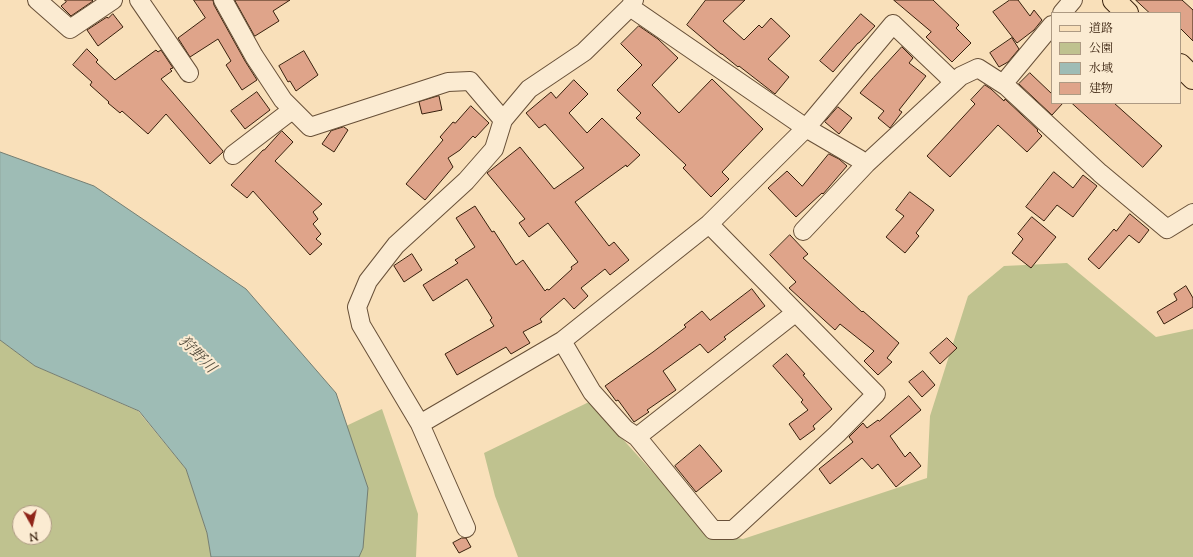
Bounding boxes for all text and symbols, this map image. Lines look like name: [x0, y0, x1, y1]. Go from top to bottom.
legend: [1051, 12, 1181, 104]
text: 道路: [1089, 20, 1113, 38]
text: 公園: [1089, 40, 1113, 58]
text: 水域: [1089, 60, 1113, 78]
text: 建物: [1089, 80, 1113, 98]
water label: 狩野川: [174, 334, 218, 378]
north arrow: [12, 505, 52, 545]
text: N: [28, 527, 39, 544]

